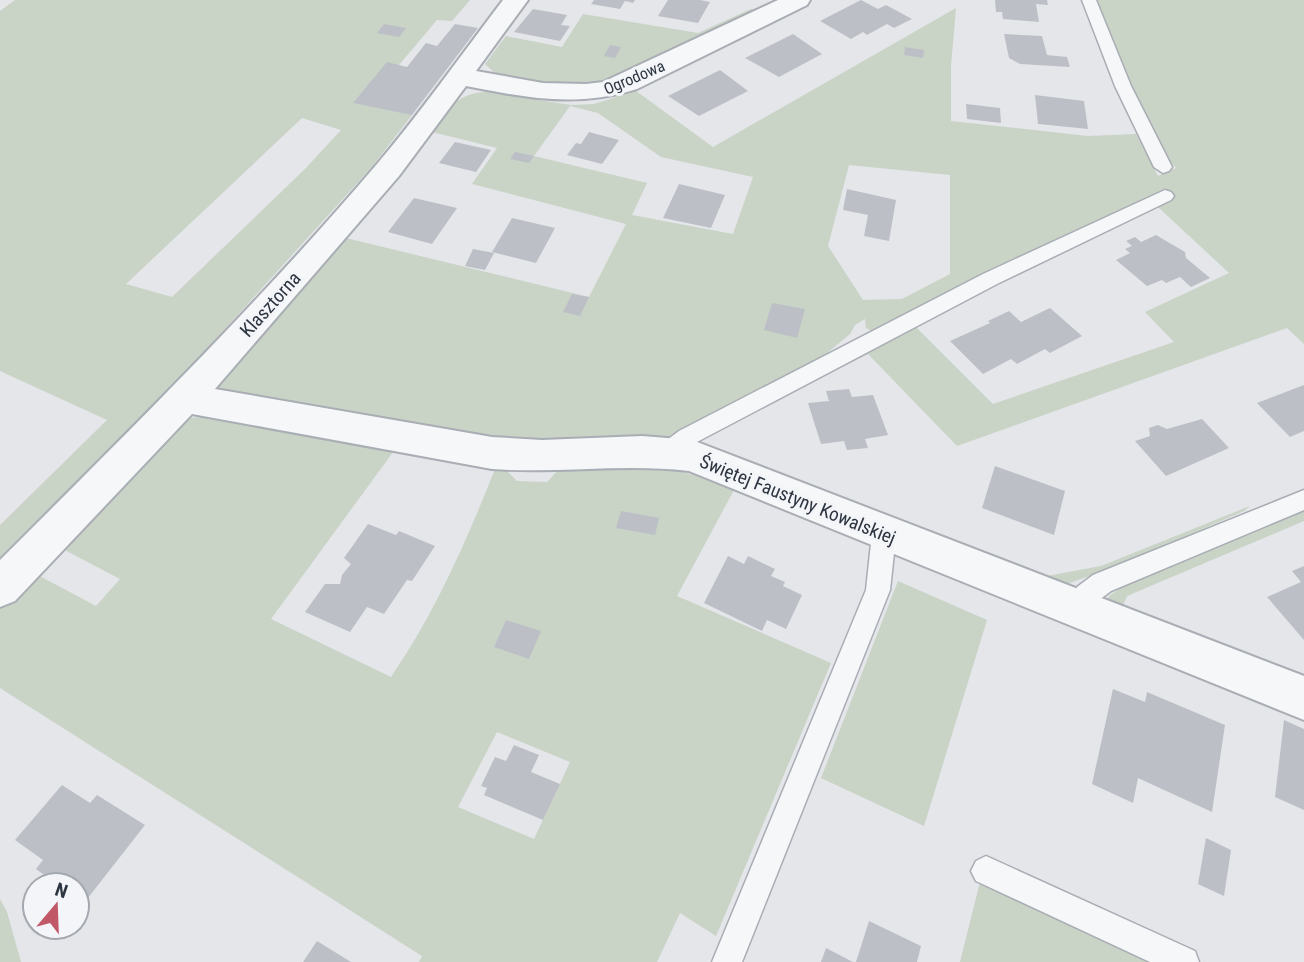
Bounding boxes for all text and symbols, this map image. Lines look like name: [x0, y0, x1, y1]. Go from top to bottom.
street label: Ogrodowa: [601, 56, 668, 99]
street label: Klasztorna: [235, 267, 306, 342]
street label: Świętej Faustyny Kowalskiej: [696, 450, 899, 549]
north arrow: [21, 871, 91, 941]
text: N: [52, 878, 71, 903]

